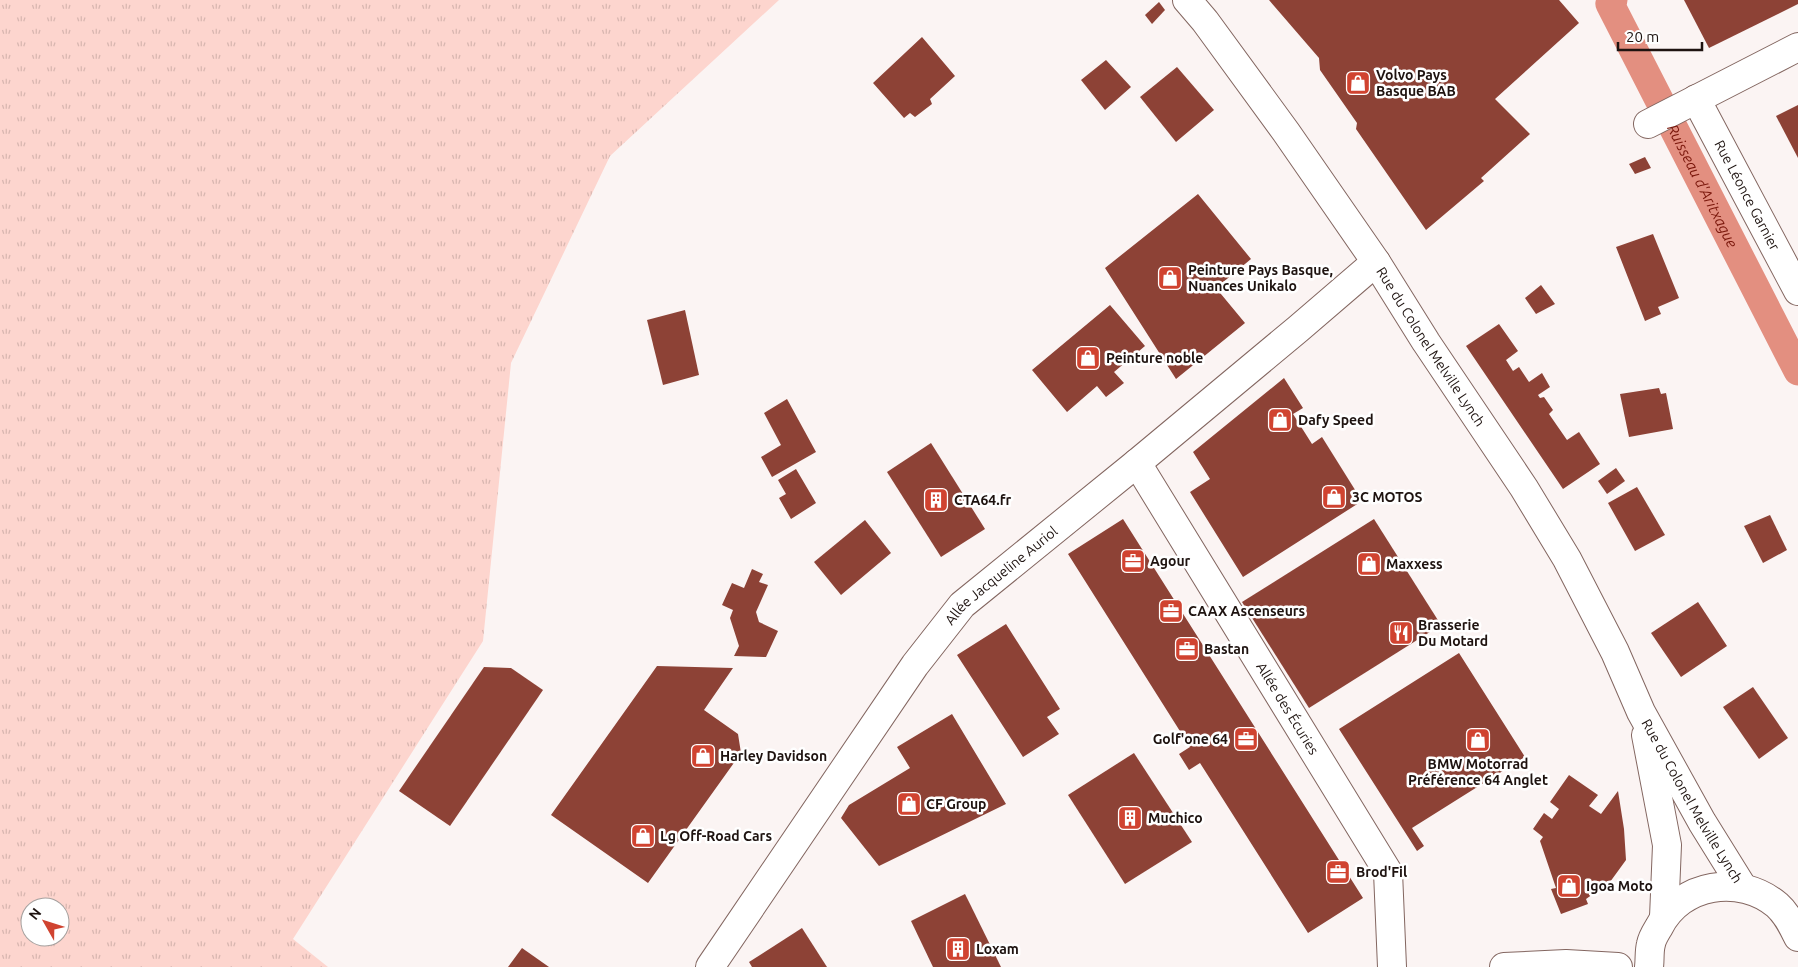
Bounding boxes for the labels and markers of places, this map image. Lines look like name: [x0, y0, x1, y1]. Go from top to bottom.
place label: Volvo Pays Basque BAB: [1376, 67, 1456, 99]
shop icon: Volvo Pays Basque BAB: [1345, 70, 1371, 96]
place label: Peinture Pays Basque, Nuances Unikalo: [1188, 262, 1333, 294]
shop icon: Peinture Pays Basque, Nuances Unikalo: [1157, 265, 1183, 291]
shop icon: Peinture noble: [1075, 345, 1101, 371]
place label: Peinture noble: [1106, 350, 1203, 366]
shop icon: Dafy Speed: [1267, 407, 1293, 433]
place label: Dafy Speed: [1298, 412, 1374, 428]
shop icon: 3C MOTOS: [1321, 484, 1347, 510]
building icon: CTA64.fr: [923, 487, 949, 513]
place label: 3C MOTOS: [1352, 489, 1422, 505]
place label: CTA64.fr: [954, 492, 1011, 508]
office icon: Agour: [1120, 548, 1146, 574]
shop icon: Maxxess: [1356, 551, 1382, 577]
place label: Agour: [1150, 553, 1191, 569]
place label: Maxxess: [1386, 556, 1443, 572]
office icon: CAAX Ascenseurs: [1158, 598, 1184, 624]
place label: CAAX Ascenseurs: [1188, 603, 1306, 619]
place label: Brasserie Du Motard: [1418, 617, 1488, 649]
restaurant icon: Brasserie Du Motard: [1388, 620, 1414, 646]
office icon: Bastan: [1174, 636, 1200, 662]
place label: Bastan: [1204, 641, 1249, 657]
office icon: Golf'one 64: [1233, 726, 1259, 752]
shop icon: BMW Motorrad Préférence 64 Anglet: [1465, 727, 1491, 753]
place label: Golf'one 64: [1153, 731, 1228, 747]
shop icon: Harley Davidson: [690, 743, 716, 769]
place label: Harley Davidson: [720, 748, 827, 764]
place label: BMW Motorrad Préférence 64 Anglet: [1408, 756, 1548, 788]
shop icon: CF Group: [896, 791, 922, 817]
place label: CF Group: [926, 796, 986, 812]
building icon: Muchico: [1117, 805, 1143, 831]
place label: Muchico: [1148, 810, 1203, 826]
shop icon: Lg Off-Road Cars: [630, 823, 656, 849]
place label: Lg Off-Road Cars: [660, 828, 772, 844]
office icon: Brod'Fil: [1325, 859, 1351, 885]
place label: Brod'Fil: [1356, 864, 1407, 880]
shop icon: Igoa Moto: [1556, 873, 1582, 899]
place label: Igoa Moto: [1586, 878, 1653, 894]
building icon: Loxam: [945, 936, 971, 962]
place label: Loxam: [976, 941, 1019, 957]

